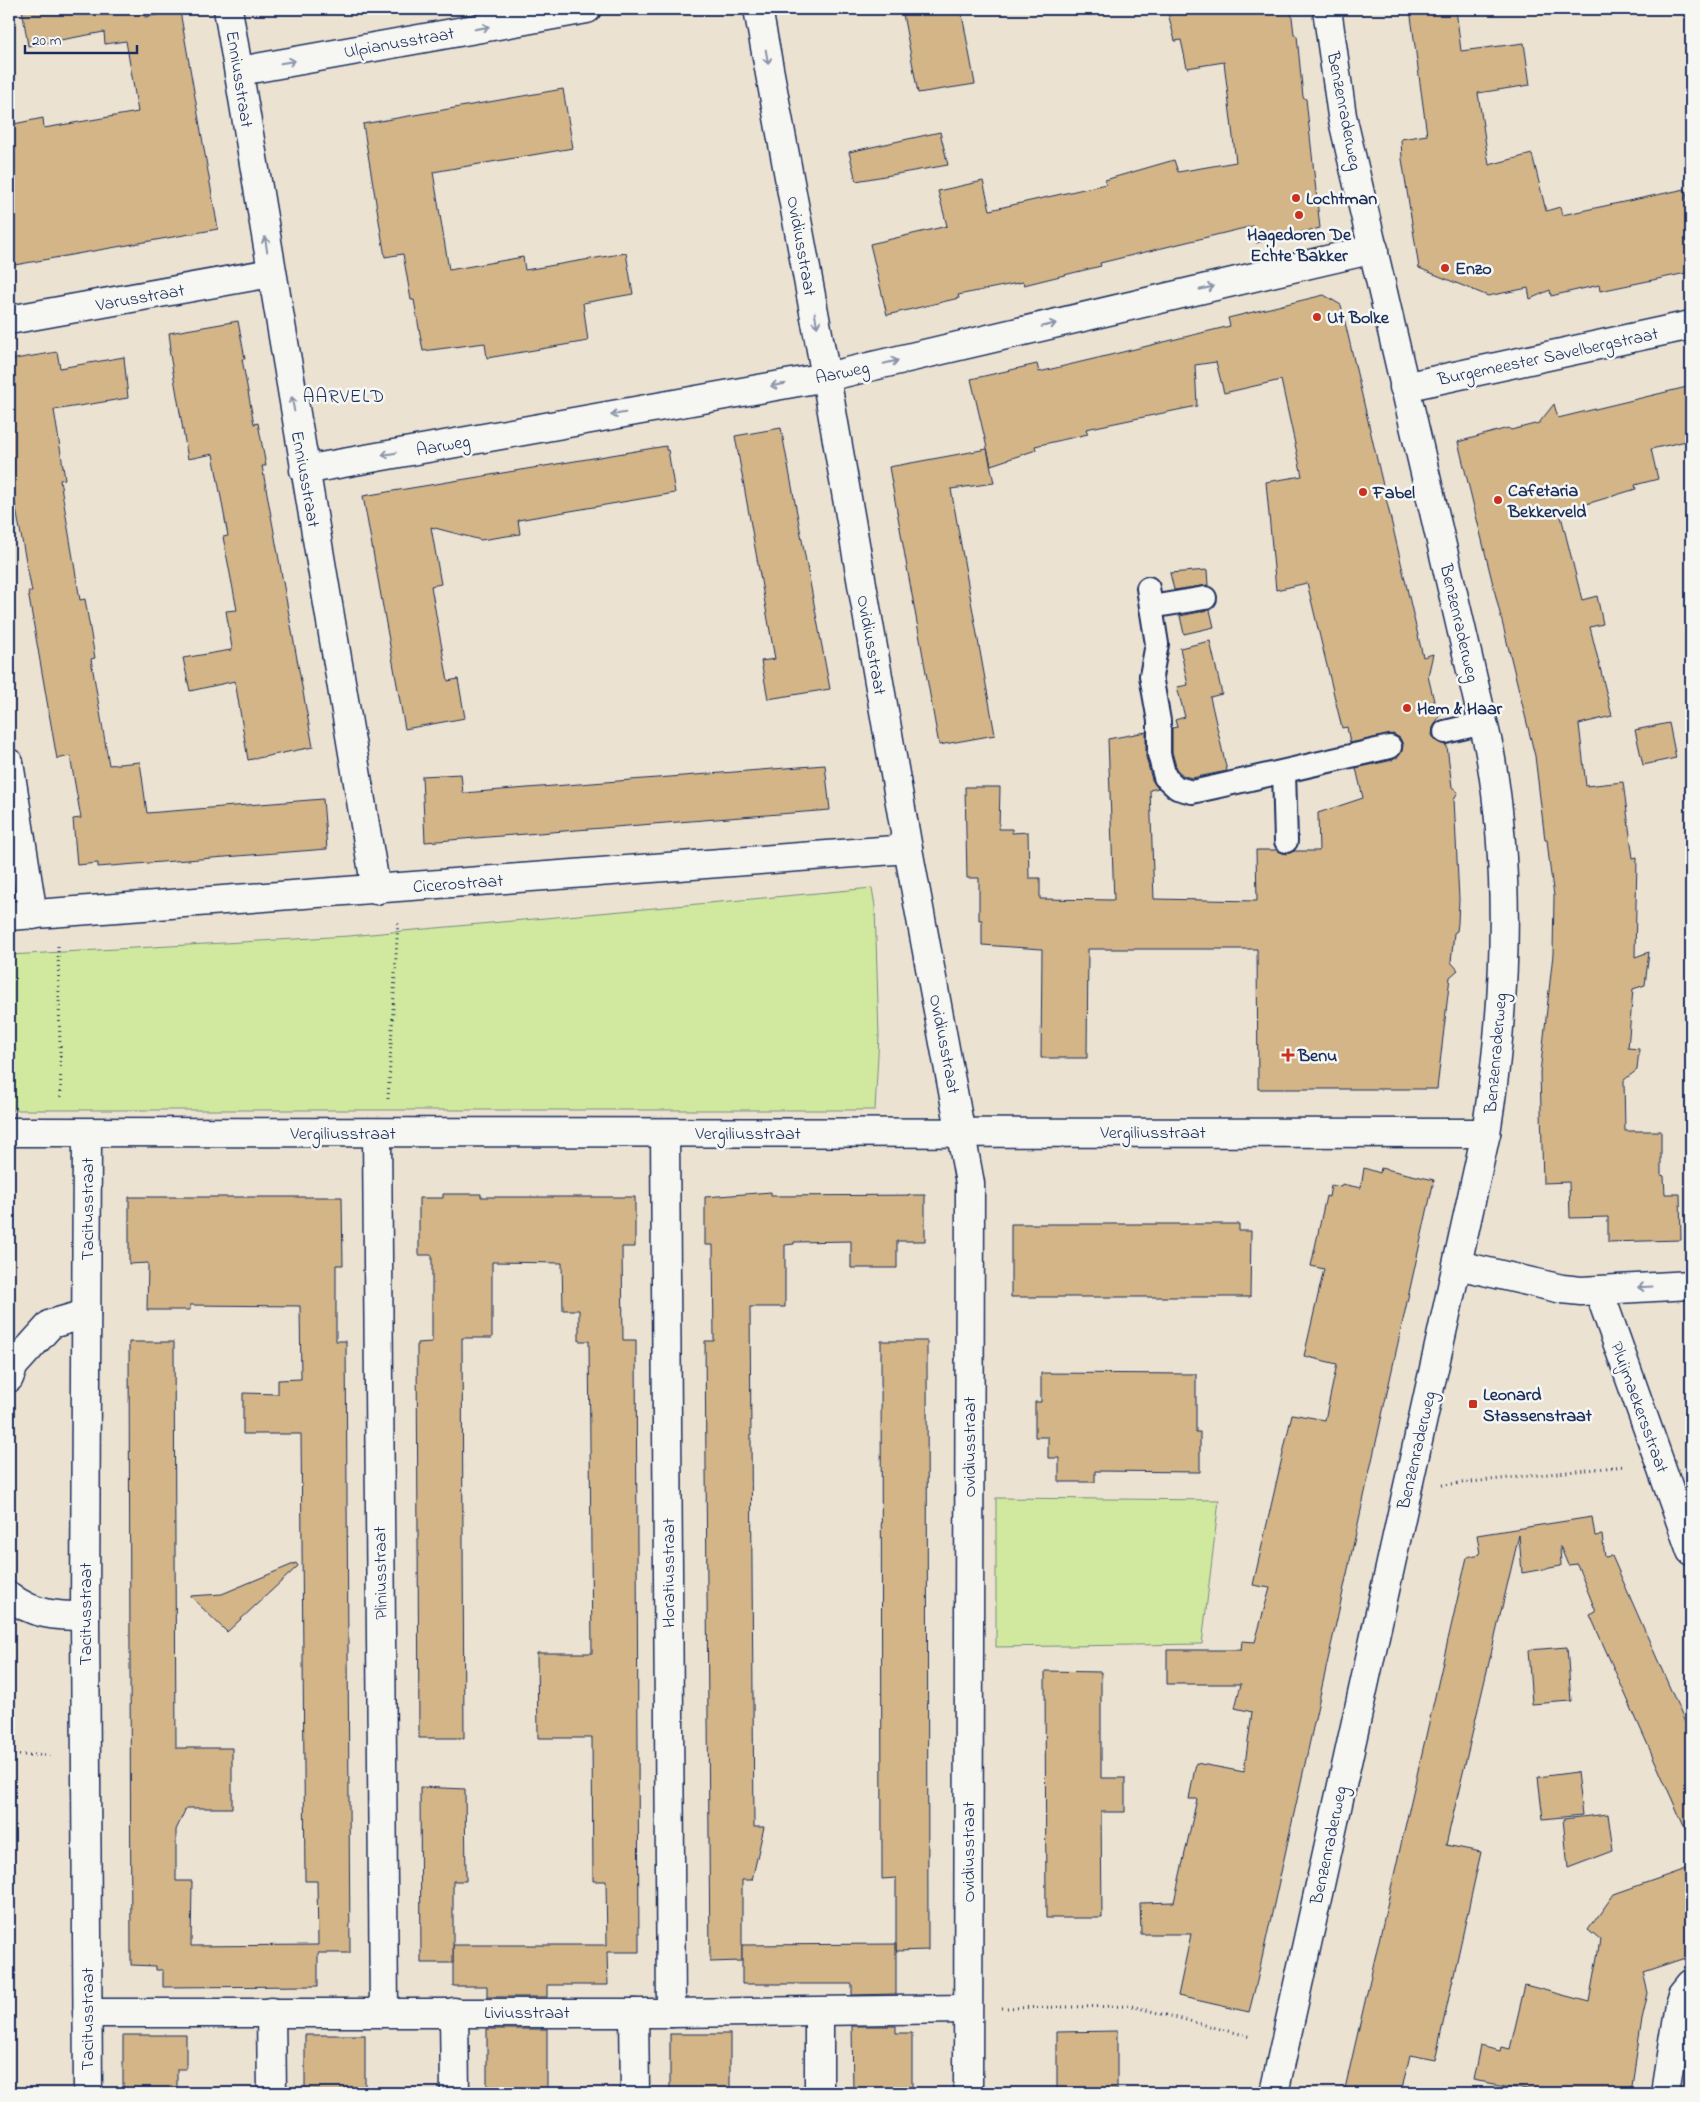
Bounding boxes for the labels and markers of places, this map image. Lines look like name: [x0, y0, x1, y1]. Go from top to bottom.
place label: Lochtman: [1306, 187, 1377, 213]
marker: Lochtman: [1290, 192, 1302, 204]
marker: Hagedoren De Echte Bakker: [1293, 209, 1305, 221]
place label: Hagedoren De Echte Bakker: [1247, 223, 1352, 270]
place label: Enzo: [1455, 257, 1492, 283]
marker: Enzo: [1439, 262, 1451, 274]
place label: Ut Bolke: [1327, 306, 1390, 332]
marker: Ut Bolke: [1311, 311, 1323, 323]
place label: Cafetaria Bekkerveld: [1507, 479, 1587, 526]
place label: Fabel: [1372, 481, 1415, 507]
marker: Fabel: [1357, 486, 1369, 498]
marker: Cafetaria Bekkerveld: [1492, 494, 1504, 506]
place label: Hem & Haar: [1417, 697, 1503, 723]
marker: Hem & Haar: [1401, 702, 1413, 714]
place label: Benu: [1297, 1044, 1337, 1070]
marker: Benu: [1282, 1049, 1294, 1061]
place label: Leonard Stassenstraat: [1483, 1383, 1593, 1430]
marker: Leonard Stassenstraat: [1467, 1398, 1479, 1410]

